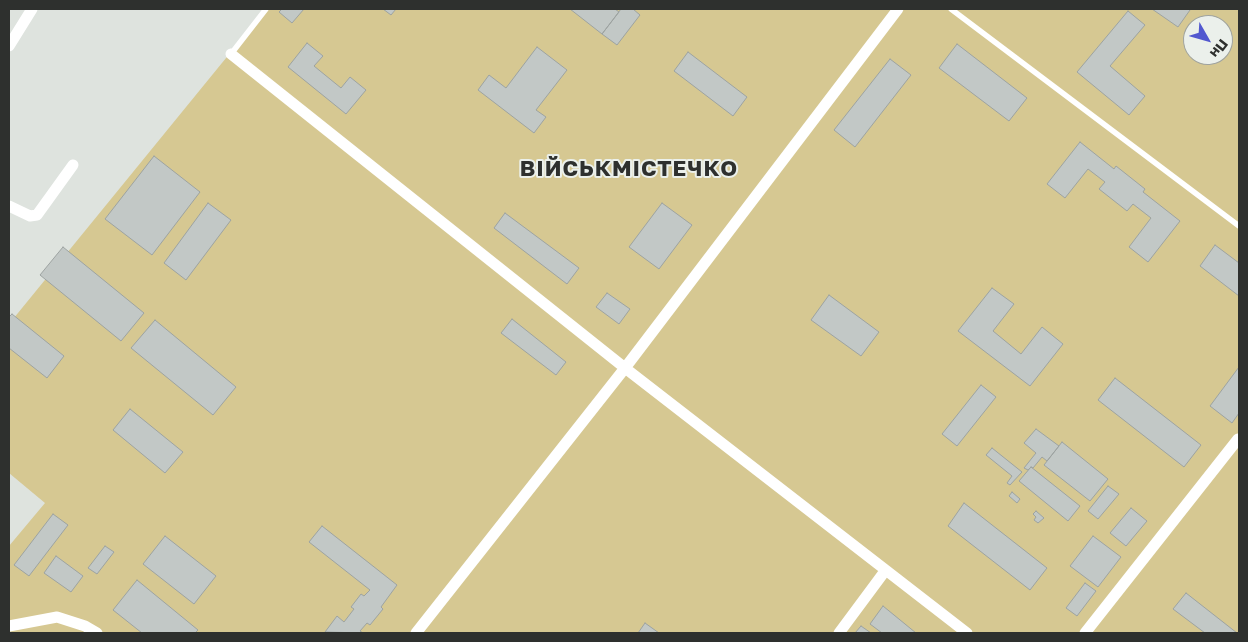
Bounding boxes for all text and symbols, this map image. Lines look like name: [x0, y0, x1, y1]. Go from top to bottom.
north arrow: [1183, 15, 1233, 65]
text: Пн: [1207, 36, 1232, 62]
district label: ВІЙСЬКМІСТЕЧКО: [518, 156, 740, 182]

